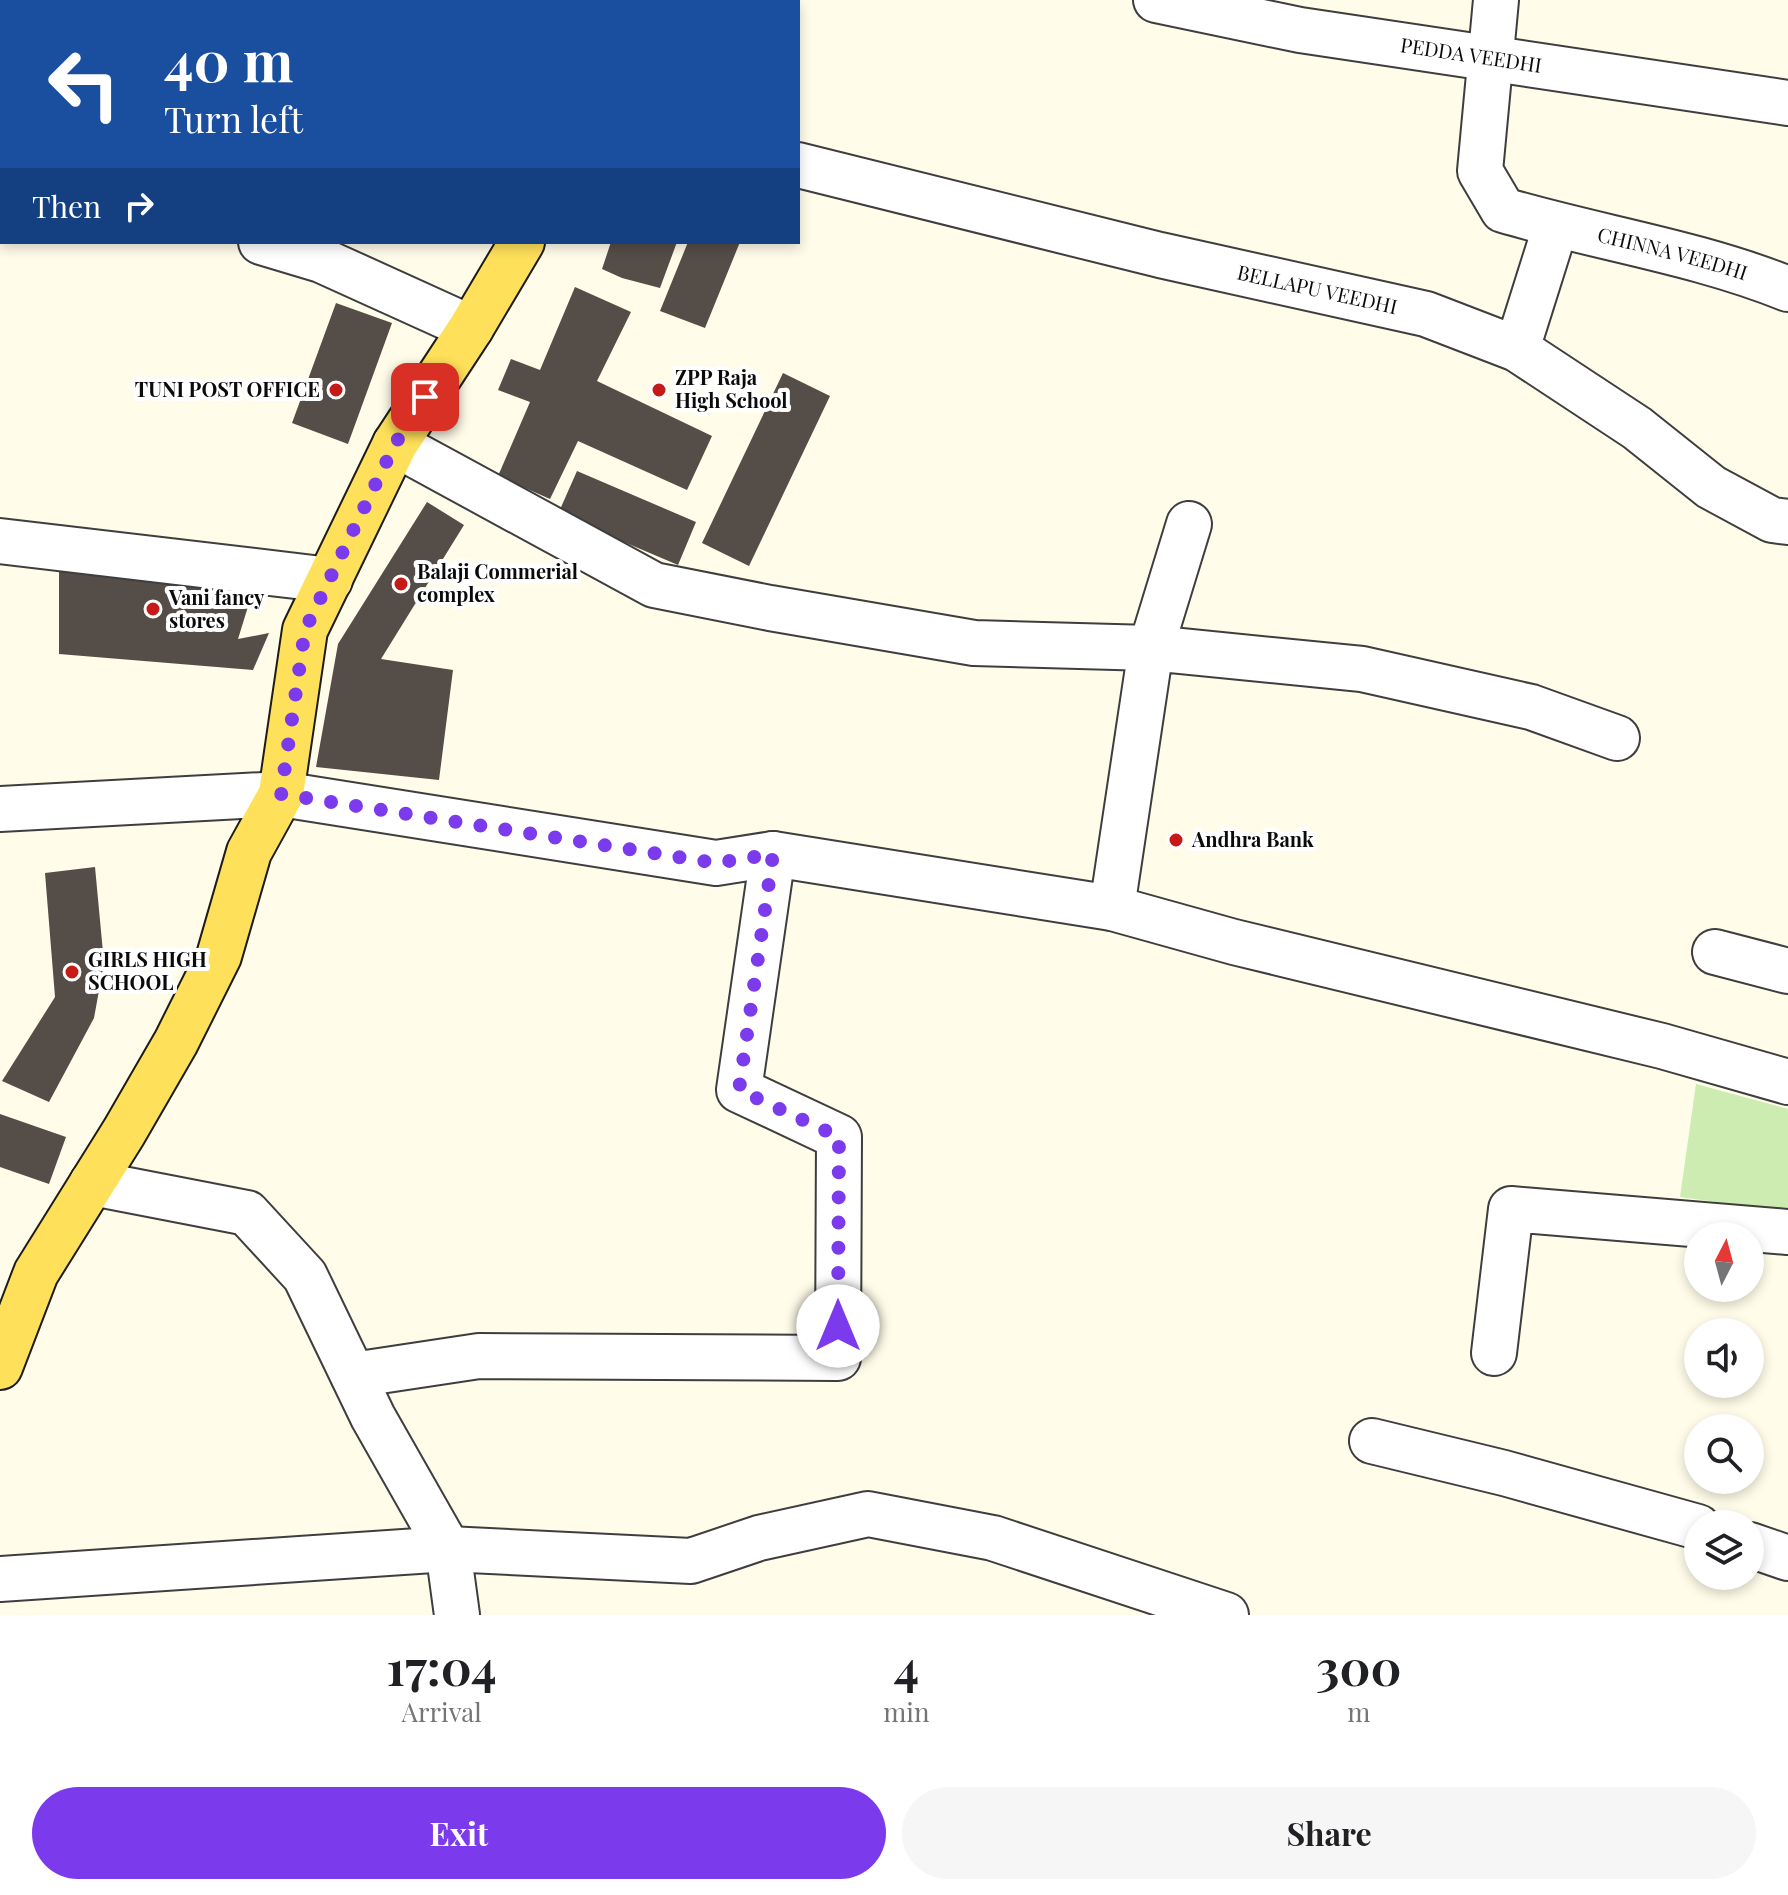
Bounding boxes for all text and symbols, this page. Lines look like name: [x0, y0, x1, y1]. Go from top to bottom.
text: 40 m: [164, 22, 293, 97]
street label: PEDDA VEEDHI: [1399, 30, 1544, 78]
icon: left: [32, 32, 136, 136]
text: Turn left: [164, 94, 303, 142]
icon: right: [117, 184, 161, 228]
text: Then: [32, 186, 101, 226]
street label: CHINNA VEEDHI: [1595, 220, 1751, 285]
street label: BELLAPU VEEDHI: [1235, 258, 1400, 319]
pin: [391, 363, 459, 431]
place label: ZPP Raja High School: [675, 363, 788, 413]
place label: TUNI POST OFFICE: [135, 375, 320, 402]
icon: arrive: [403, 375, 447, 419]
marker: TUNI POST OFFICE: [327, 381, 345, 399]
marker: ZPP Raja High School: [650, 381, 668, 399]
place label: Balaji Commerial complex: [417, 557, 578, 607]
marker: Balaji Commerial complex: [392, 575, 410, 593]
place label: Vani fancy stores: [168, 583, 265, 633]
marker: Vani fancy stores: [144, 600, 162, 618]
place label: Andhra Bank: [1191, 825, 1314, 852]
marker: Andhra Bank: [1167, 831, 1185, 849]
place label: GIRLS HIGH SCHOOL: [88, 945, 207, 995]
marker: GIRLS HIGH SCHOOL: [63, 963, 81, 981]
north arrow: [1684, 1222, 1764, 1302]
map controls: [1684, 1222, 1764, 1590]
position arrow: [796, 1284, 880, 1368]
button: sound: [1684, 1318, 1764, 1398]
button: search: [1684, 1414, 1764, 1494]
button: layers: [1684, 1510, 1764, 1590]
text: 17:04: [387, 1634, 497, 1698]
text: 4: [894, 1634, 919, 1698]
text: 300: [1316, 1634, 1401, 1698]
text: Arrival: [402, 1694, 482, 1729]
text: min: [883, 1694, 929, 1729]
text: m: [1347, 1694, 1370, 1729]
button: Exit: [32, 1787, 886, 1879]
button: Share: [902, 1787, 1756, 1879]

